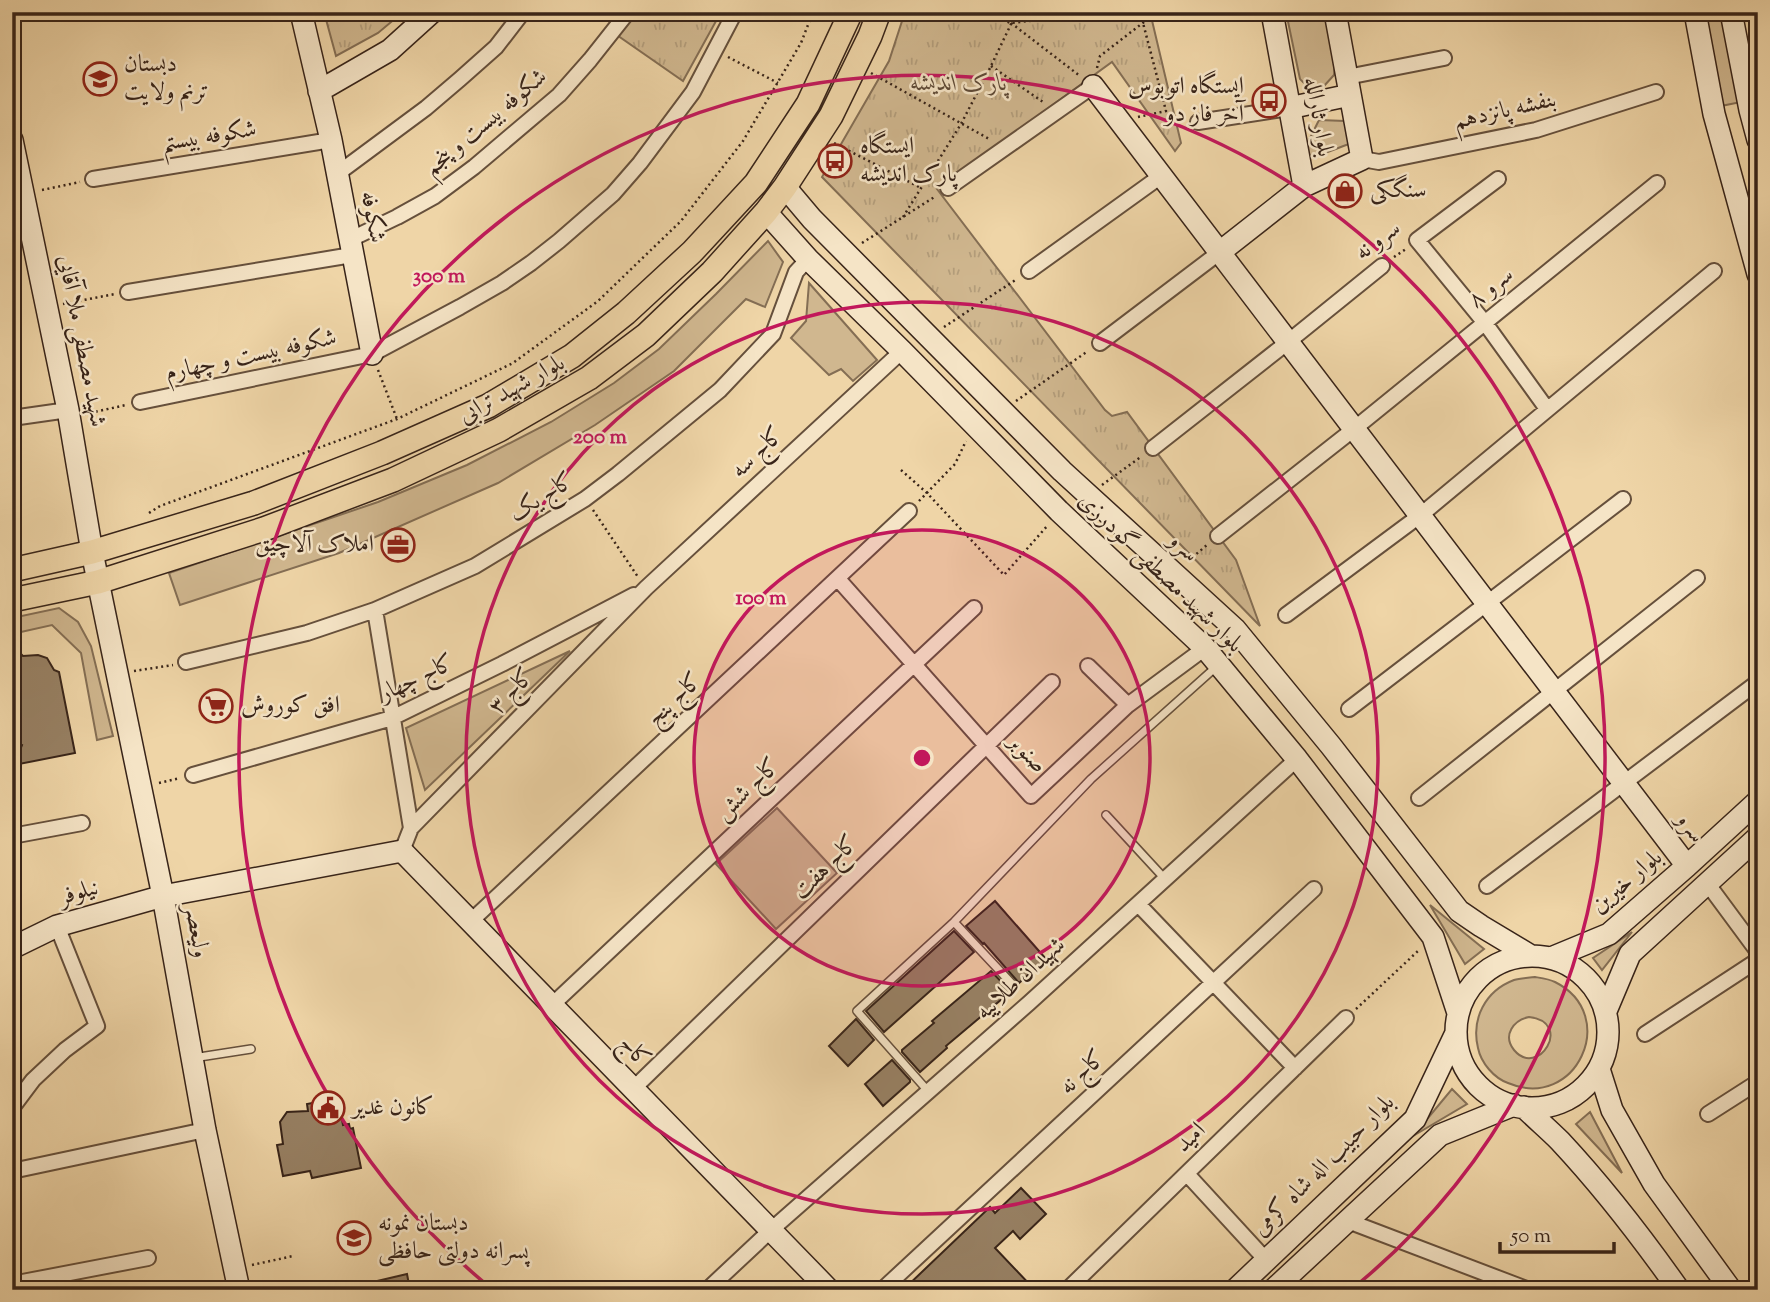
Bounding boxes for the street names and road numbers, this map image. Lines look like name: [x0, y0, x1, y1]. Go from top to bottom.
street label: شکوفه بیست و پنجم: [417, 61, 557, 187]
street label: بلوار ثارالله: [1294, 74, 1342, 160]
street label: بنفشه پانزدهم: [1450, 83, 1560, 142]
street label: شکوفه بیستم: [159, 113, 260, 166]
street label: شکوفه: [350, 188, 394, 246]
street label: سرو نه: [1348, 212, 1408, 270]
street label: شهید مصطفی ملا آقایی: [48, 252, 114, 430]
street label: سرو ۸: [1461, 259, 1521, 317]
street label: شکوفه بیست و چهارم: [162, 321, 340, 393]
street label: بلوار شهید ترابی: [452, 347, 572, 433]
street label: کاج سه: [724, 419, 794, 488]
street label: کاج یک: [503, 465, 582, 533]
street label: بلوار شهید مصطفی گودرزی: [1069, 485, 1251, 661]
street label: سرو: [1158, 523, 1206, 571]
street label: کاج چهار: [372, 647, 461, 714]
street label: کاج ۳: [481, 661, 544, 724]
street label: کاج پنج: [639, 665, 712, 736]
street label: صنوبر: [997, 724, 1055, 782]
street label: کاج شش: [707, 751, 790, 831]
street label: سرو: [1665, 803, 1713, 851]
street label: کاج هفت: [785, 828, 868, 910]
street label: بلوار خیرین: [1584, 842, 1670, 922]
street label: نیلوفر: [52, 871, 103, 916]
street label: ولیعصر: [174, 899, 217, 961]
street label: شهیدان طلاییه: [968, 929, 1074, 1029]
street label: کاج: [608, 1028, 658, 1078]
street label: کاج نه: [1052, 1042, 1115, 1105]
street label: بلوار حبیب اله شاه کرمی: [1245, 1087, 1403, 1245]
street label: امید: [1168, 1115, 1214, 1161]

